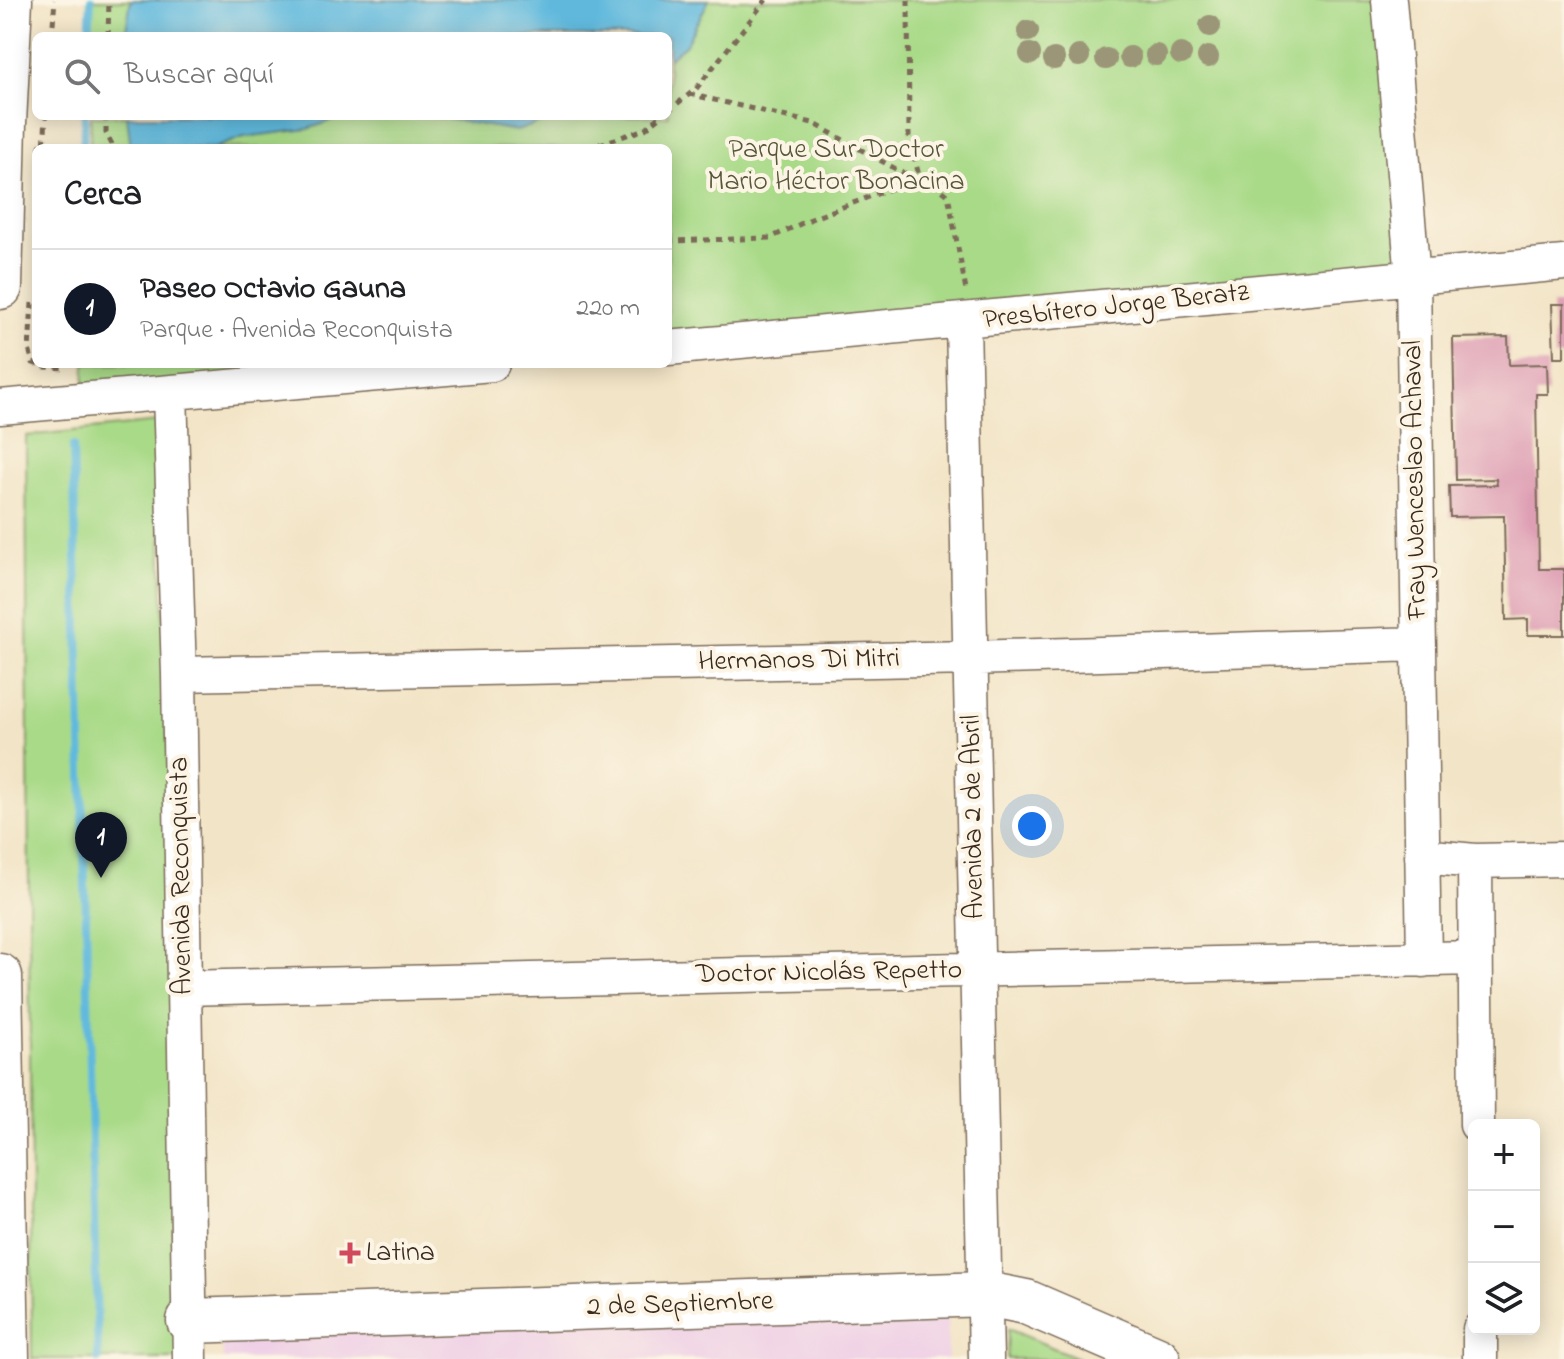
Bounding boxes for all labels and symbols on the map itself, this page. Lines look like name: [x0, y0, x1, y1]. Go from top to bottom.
park label: Parque Sur Doctor Mario Héctor Bonacina: [707, 130, 965, 203]
street label: Presbítero Jorge Beratz: [981, 273, 1251, 341]
street label: Fray Wenceslao Achaval: [1393, 340, 1439, 621]
street label: Hermanos Di Mitri: [698, 639, 900, 683]
street label: Avenida 2 de Abril: [952, 714, 996, 920]
street label: Avenida Reconquista: [159, 756, 205, 996]
your location: [1012, 806, 1052, 846]
pin: 1: [75, 812, 127, 878]
street label: Doctor Nicolás Repetto: [694, 950, 963, 996]
place label: Latina: [366, 1233, 435, 1274]
marker: Latina: [341, 1244, 359, 1262]
street label: 2 de Septiembre: [586, 1281, 774, 1329]

